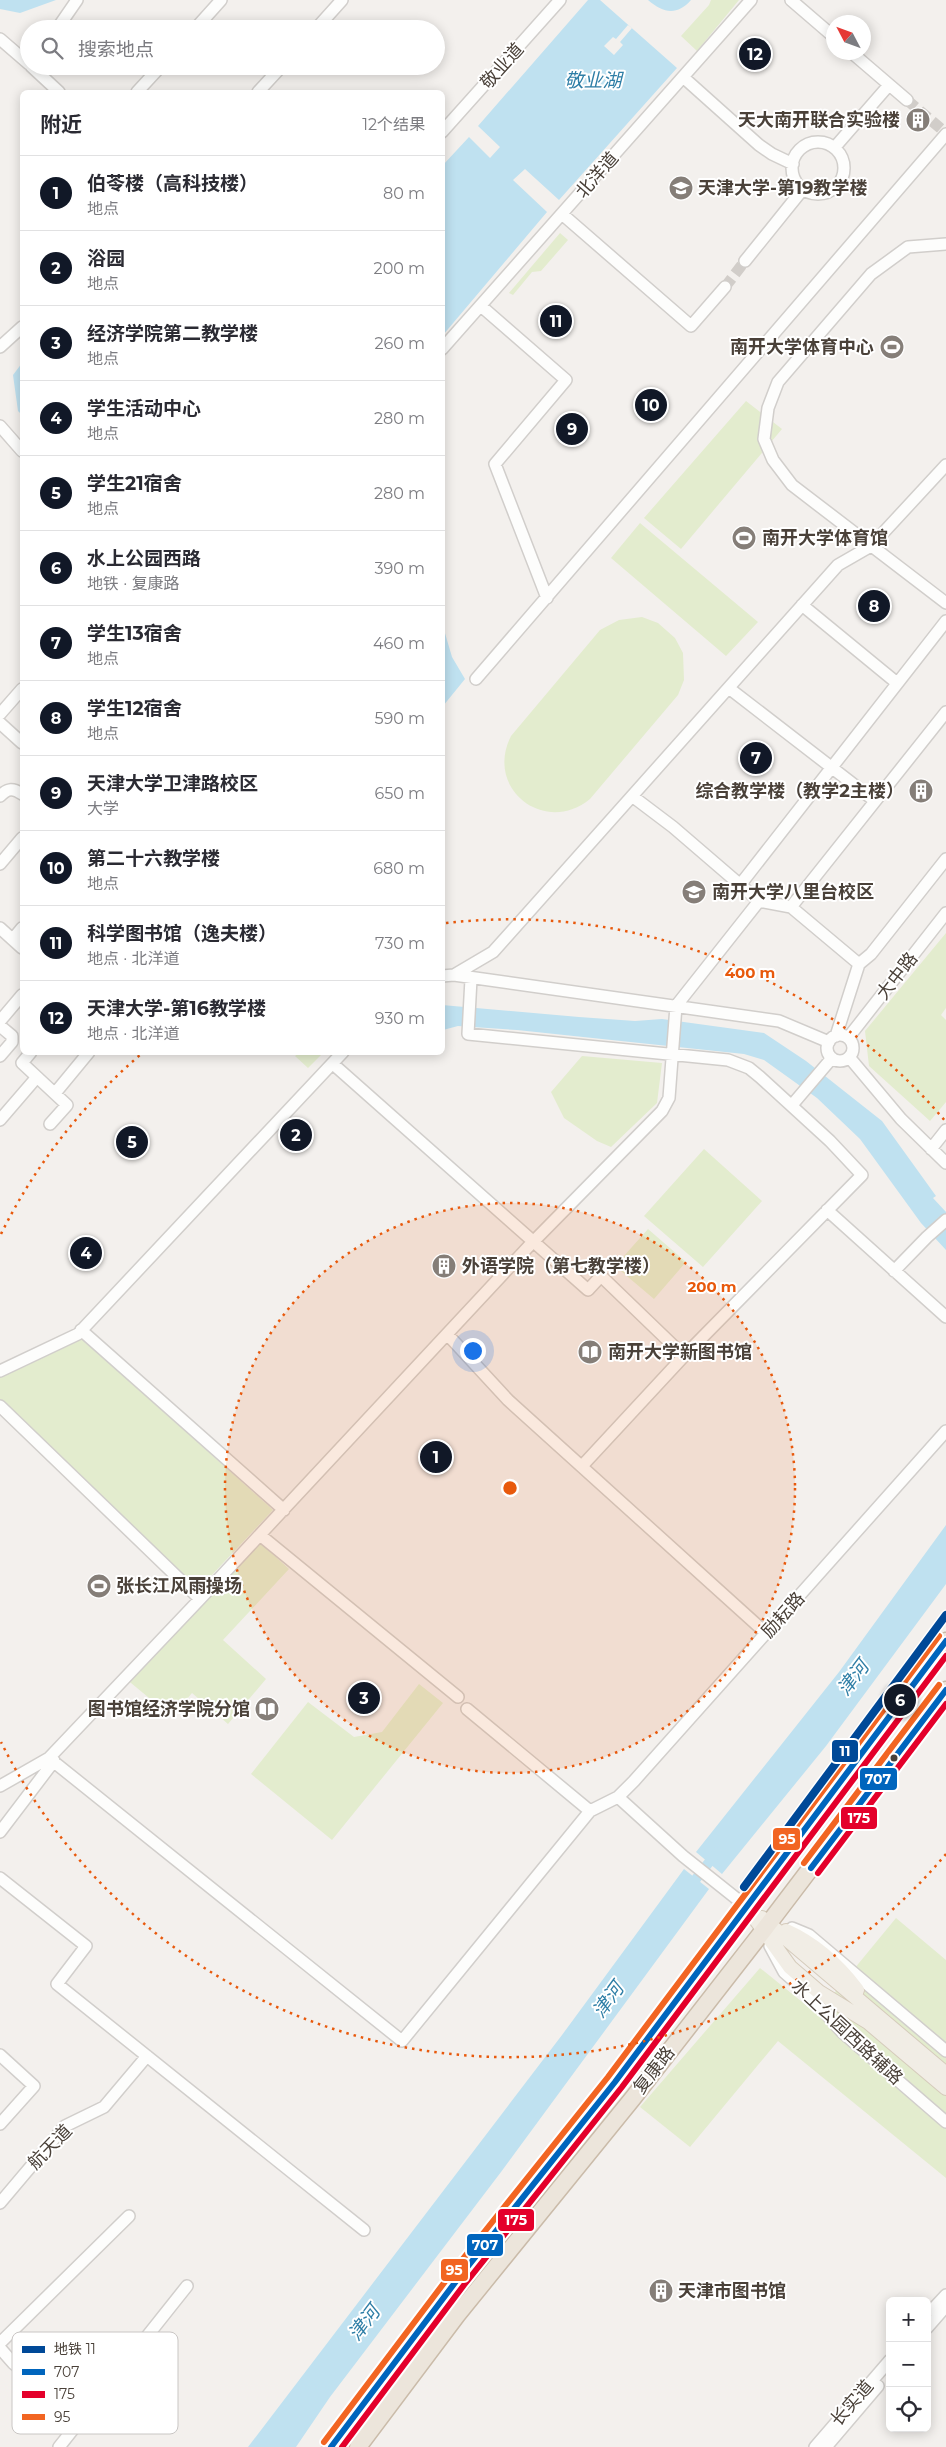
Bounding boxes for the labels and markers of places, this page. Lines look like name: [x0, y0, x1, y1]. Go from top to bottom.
pin: 12: [739, 35, 771, 73]
building icon: 天大南开联合实验楼: [905, 107, 931, 133]
place label: 天大南开联合实验楼: [738, 109, 900, 131]
school or university icon: 天津大学-第19教学楼: [668, 175, 694, 201]
place label: 天津大学-第19教学楼: [698, 177, 867, 199]
pin: 11: [540, 302, 572, 340]
sports icon: 南开大学体育中心: [879, 334, 905, 360]
place label: 南开大学体育中心: [730, 336, 874, 358]
pin: 10: [635, 386, 667, 424]
pin: 9: [556, 410, 588, 448]
sports icon: 南开大学体育馆: [731, 525, 757, 551]
place label: 南开大学体育馆: [762, 527, 888, 549]
pin: 8: [858, 587, 890, 625]
pin: 7: [740, 739, 772, 777]
building icon: 综合教学楼（教学2主楼）: [908, 778, 934, 804]
place label: 综合教学楼（教学2主楼）: [695, 780, 904, 802]
school or university icon: 南开大学八里台校区: [681, 879, 707, 905]
place label: 南开大学八里台校区: [712, 881, 874, 903]
pin: 2: [280, 1116, 312, 1154]
pin: 5: [116, 1123, 148, 1161]
pin: 4: [70, 1234, 102, 1272]
building icon: 外语学院（第七教学楼）: [431, 1253, 457, 1279]
place label: 外语学院（第七教学楼）: [462, 1255, 660, 1277]
library icon: 南开大学新图书馆: [577, 1339, 603, 1365]
place label: 南开大学新图书馆: [608, 1341, 752, 1363]
pin: 1: [420, 1438, 452, 1476]
centre of rings: [501, 1479, 519, 1497]
sports icon: 张长江风雨操场: [86, 1573, 112, 1599]
place label: 张长江风雨操场: [116, 1575, 242, 1597]
pin: 3: [348, 1679, 380, 1717]
pin: 6: [884, 1681, 916, 1719]
library icon: 图书馆经济学院分馆: [254, 1696, 280, 1722]
place label: 图书馆经济学院分馆: [88, 1698, 250, 1720]
unlabelled marker: [889, 1753, 899, 1763]
building icon: 天津市图书馆: [648, 2278, 674, 2304]
place label: 天津市图书馆: [678, 2280, 786, 2302]

